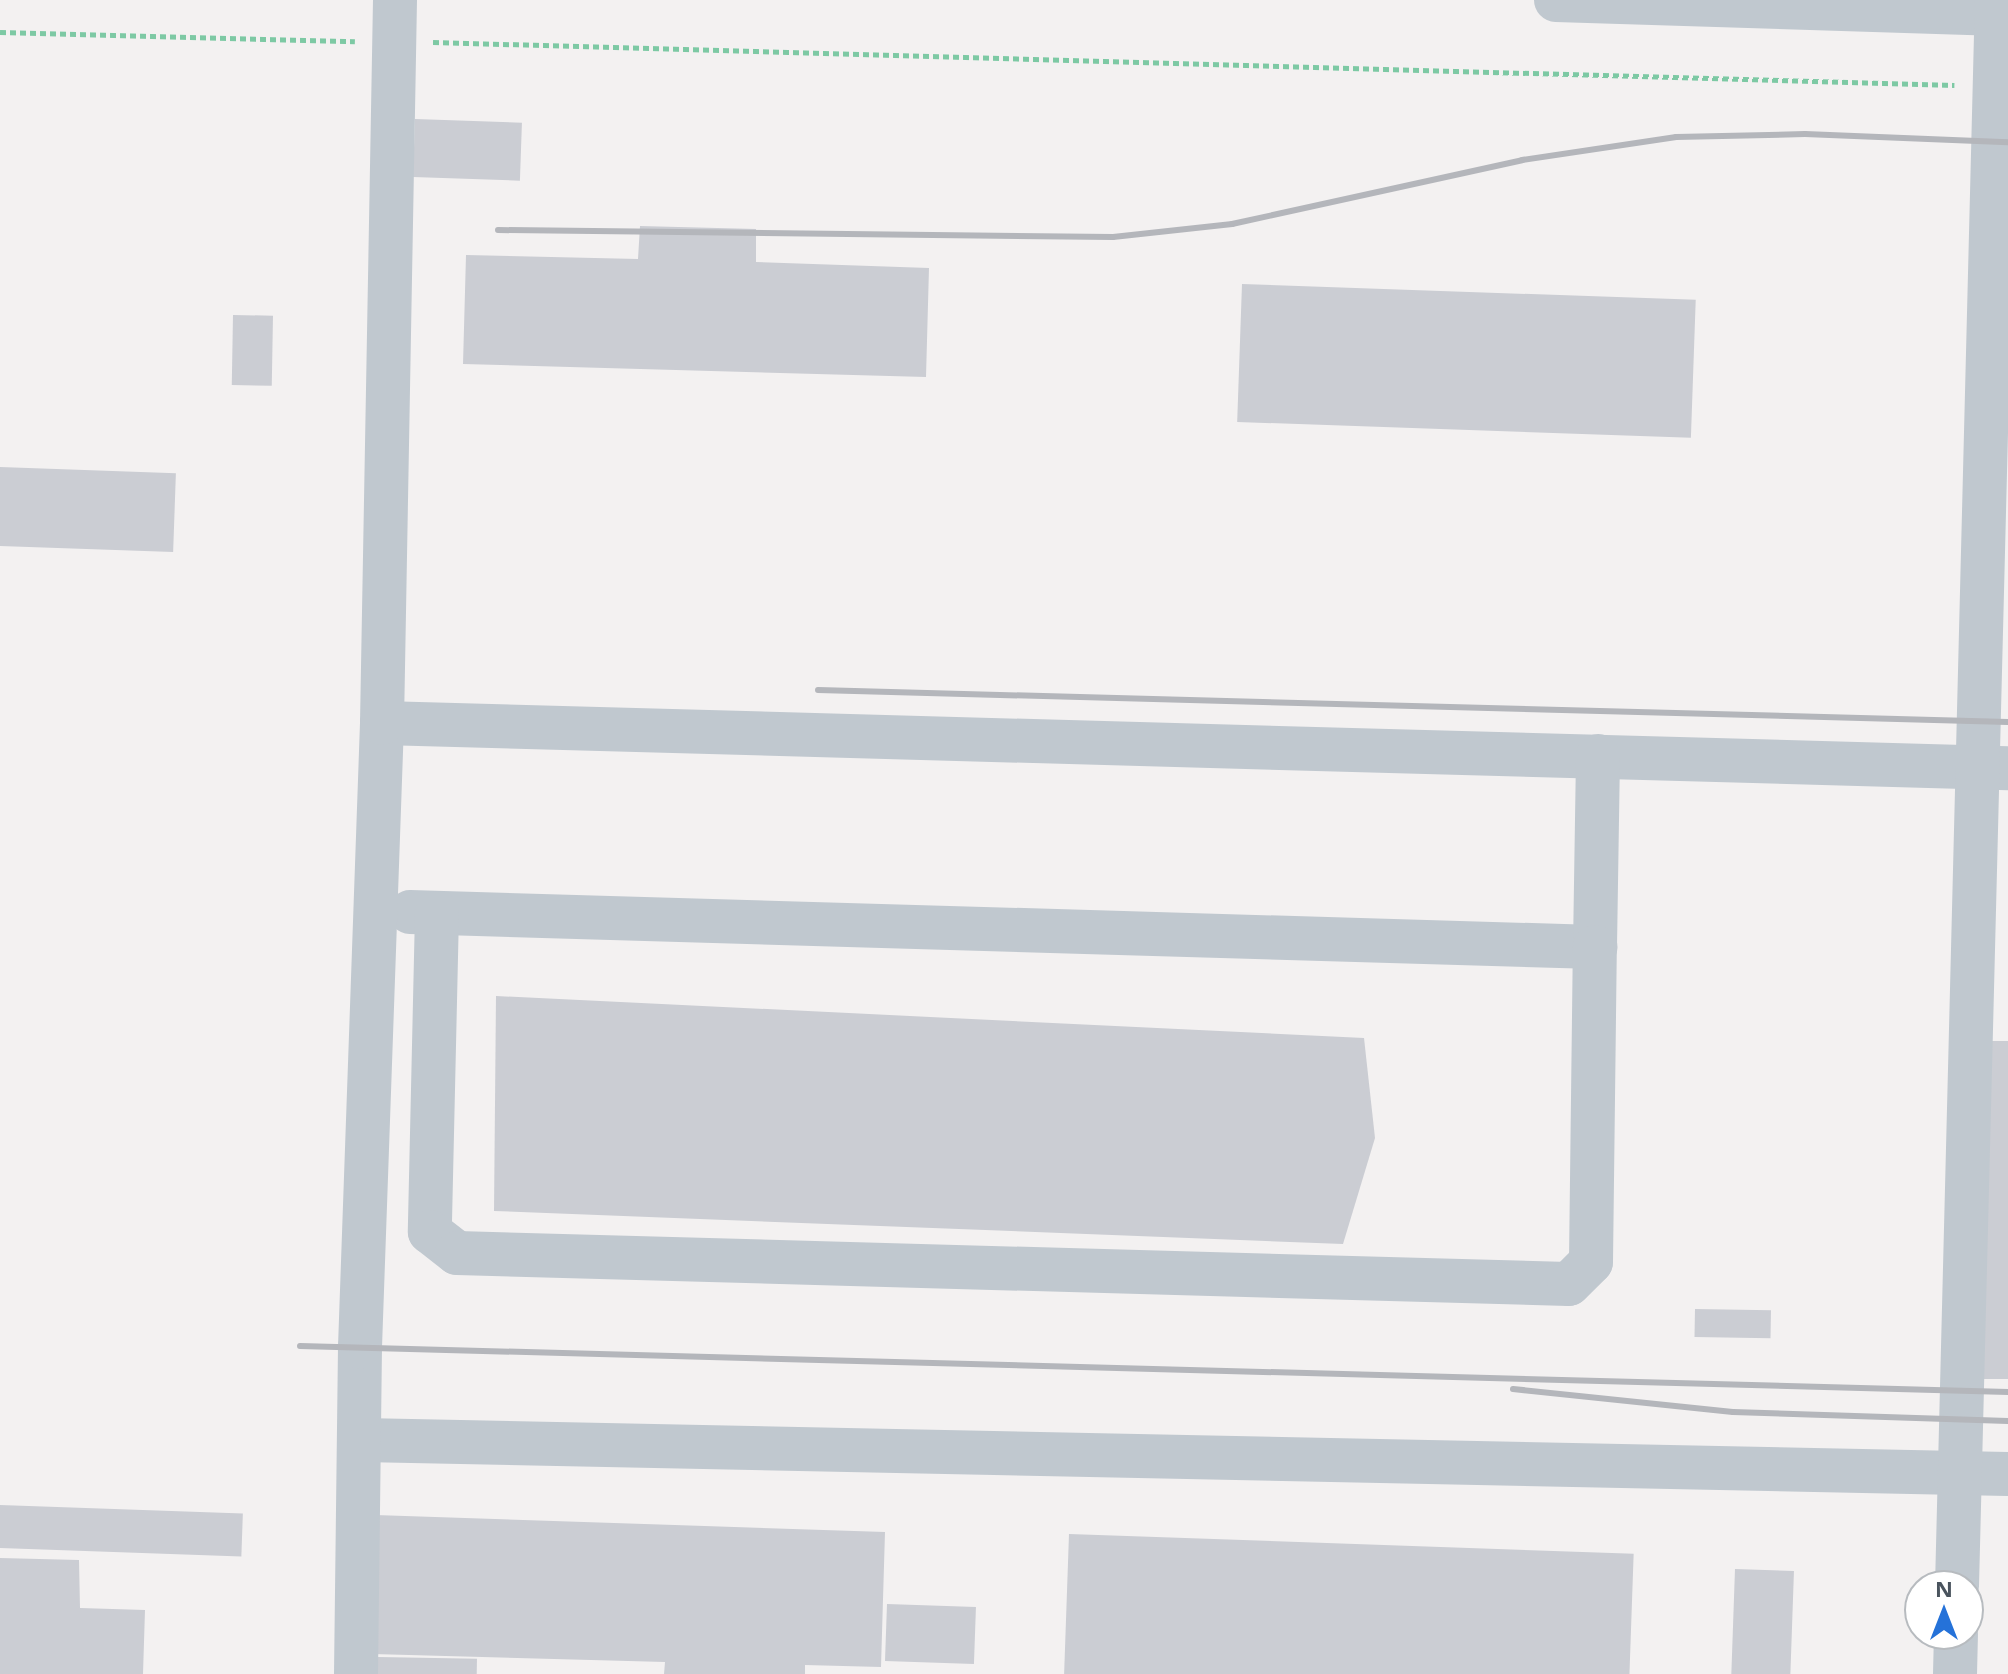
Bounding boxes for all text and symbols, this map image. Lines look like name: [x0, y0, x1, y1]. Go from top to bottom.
north arrow: [1904, 1570, 1984, 1650]
text: N: [1935, 1573, 1953, 1603]

